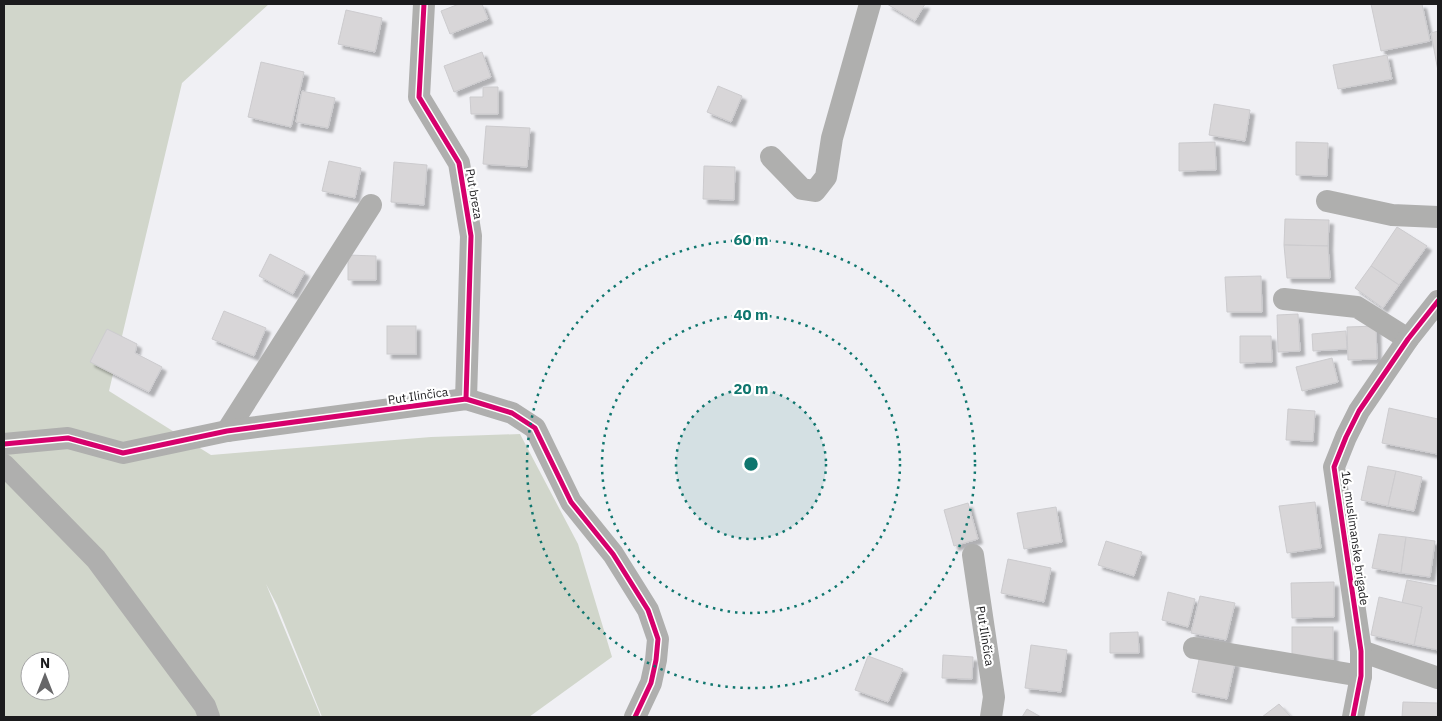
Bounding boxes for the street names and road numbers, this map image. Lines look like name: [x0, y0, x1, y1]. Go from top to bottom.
street label: Put breza: [463, 168, 486, 221]
street label: Put Ilinčica: [387, 384, 450, 407]
street label: 16. muslimanske brigade: [1339, 470, 1372, 607]
street label: Put Ilinčica: [973, 605, 998, 668]

